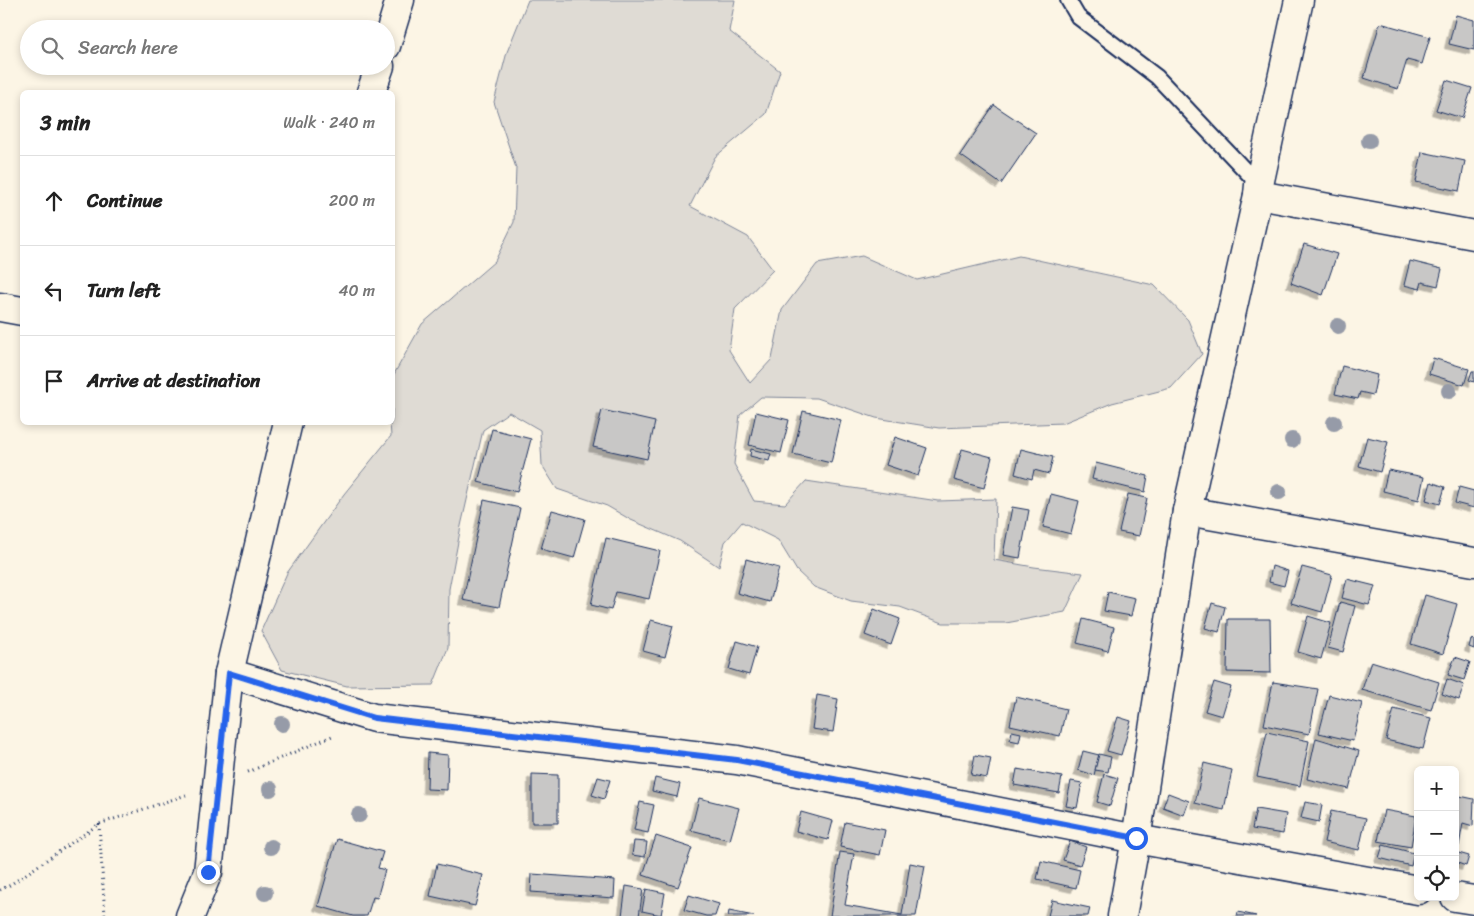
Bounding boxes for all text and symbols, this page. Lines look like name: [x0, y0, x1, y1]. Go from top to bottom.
search box: [20, 20, 395, 75]
text: Search here: [78, 31, 178, 64]
icon: search: [38, 34, 66, 62]
text: 3 min: [40, 104, 90, 142]
text: Walk · 240 m: [283, 108, 375, 137]
text: Continue: [87, 184, 163, 217]
text: 200 m: [329, 186, 375, 215]
icon: ahead: [40, 187, 68, 215]
text: Turn left: [87, 274, 160, 307]
text: 40 m: [338, 276, 375, 305]
icon: left: [40, 277, 68, 305]
text: Arrive at destination: [87, 364, 260, 397]
icon: arrive: [40, 367, 68, 395]
map controls: [1414, 766, 1459, 901]
button: +: [1414, 766, 1459, 811]
button: −: [1414, 811, 1459, 856]
route start: [1125, 827, 1148, 850]
button: locate: [1414, 856, 1459, 901]
route end: [197, 861, 220, 884]

